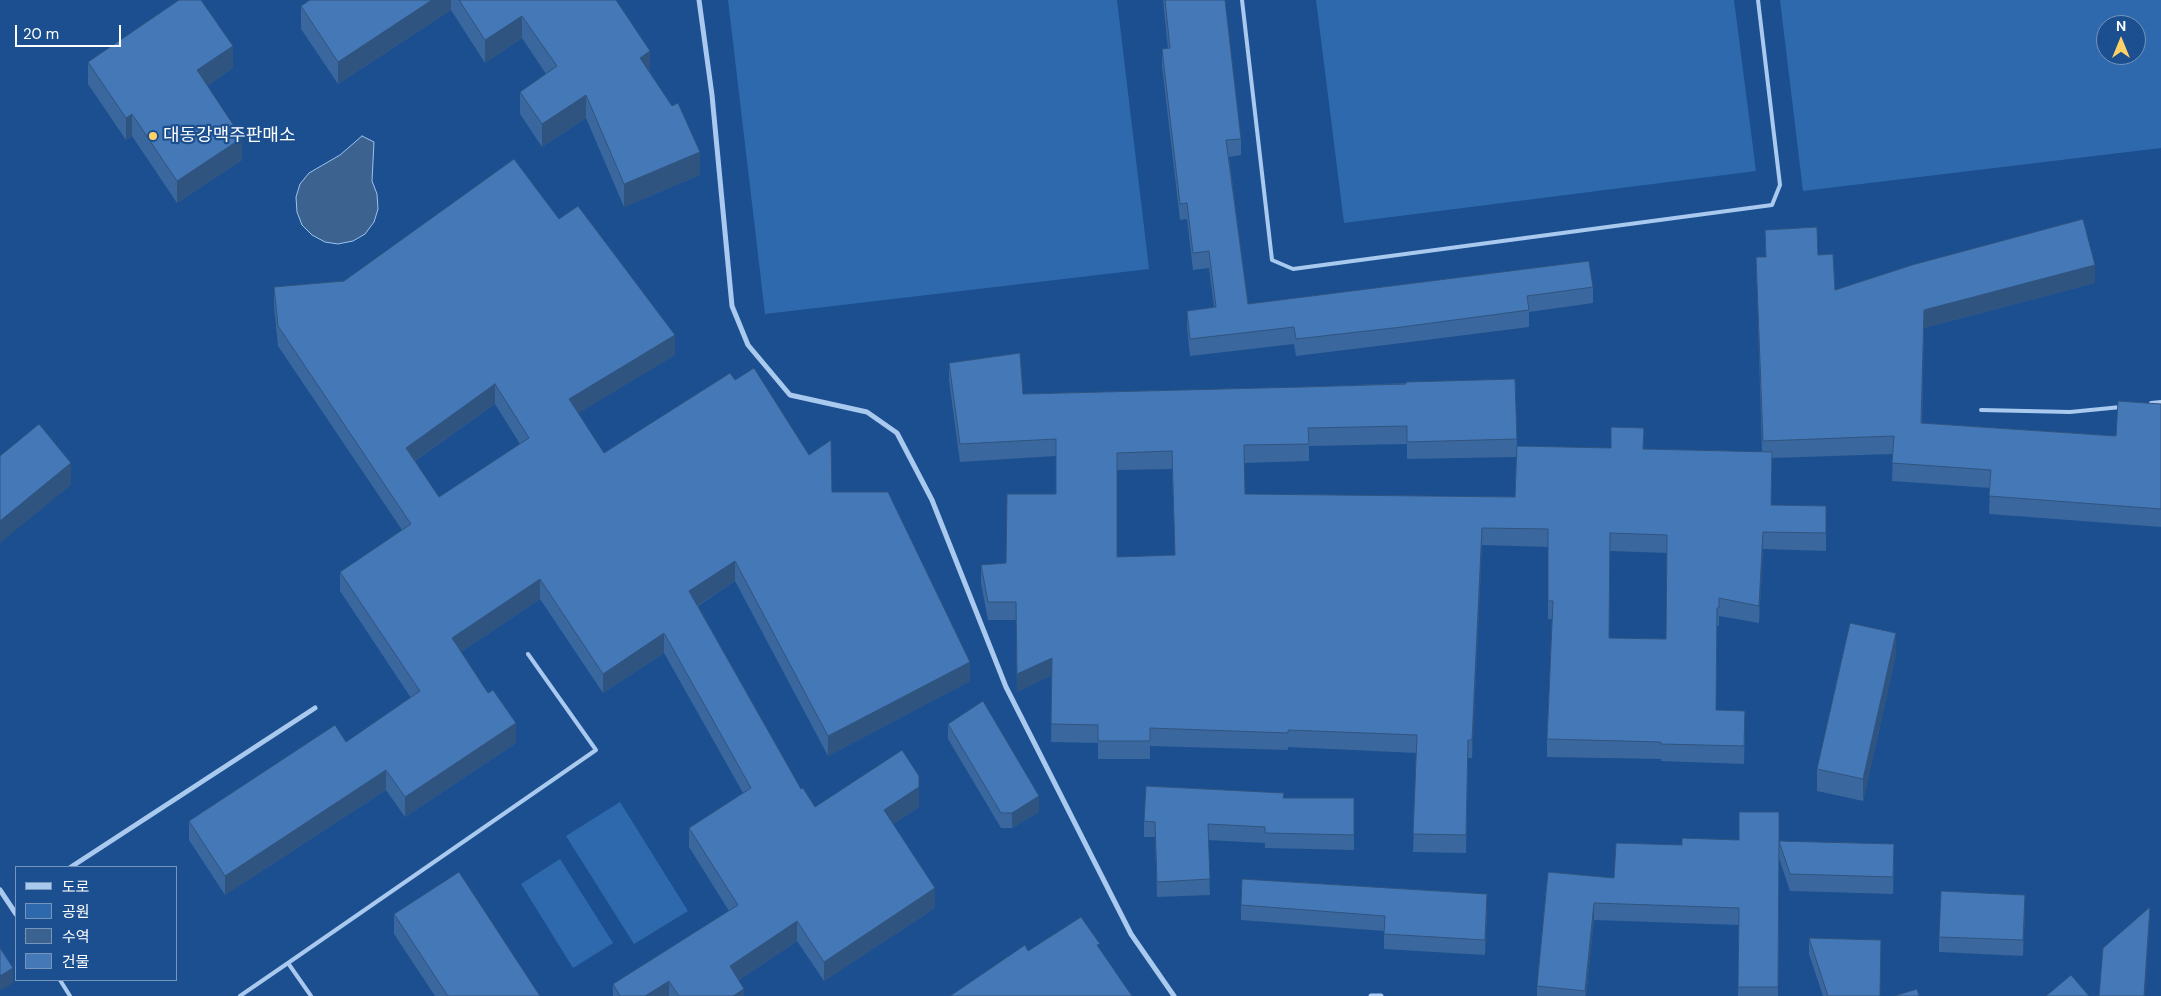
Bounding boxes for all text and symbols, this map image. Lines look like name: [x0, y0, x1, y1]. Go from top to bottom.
scale bar: [18, 15, 124, 47]
north arrow: [2096, 15, 2146, 65]
text: N: [2116, 17, 2126, 35]
text: 20 m: [23, 24, 59, 44]
place label: 대동강맥주판매소: [163, 125, 295, 147]
marker: 대동강맥주판매소: [147, 130, 159, 142]
legend: [15, 866, 178, 981]
text: 도로: [62, 877, 90, 897]
text: 공원: [62, 902, 90, 922]
text: 수역: [62, 927, 90, 947]
text: 건물: [62, 952, 90, 972]

